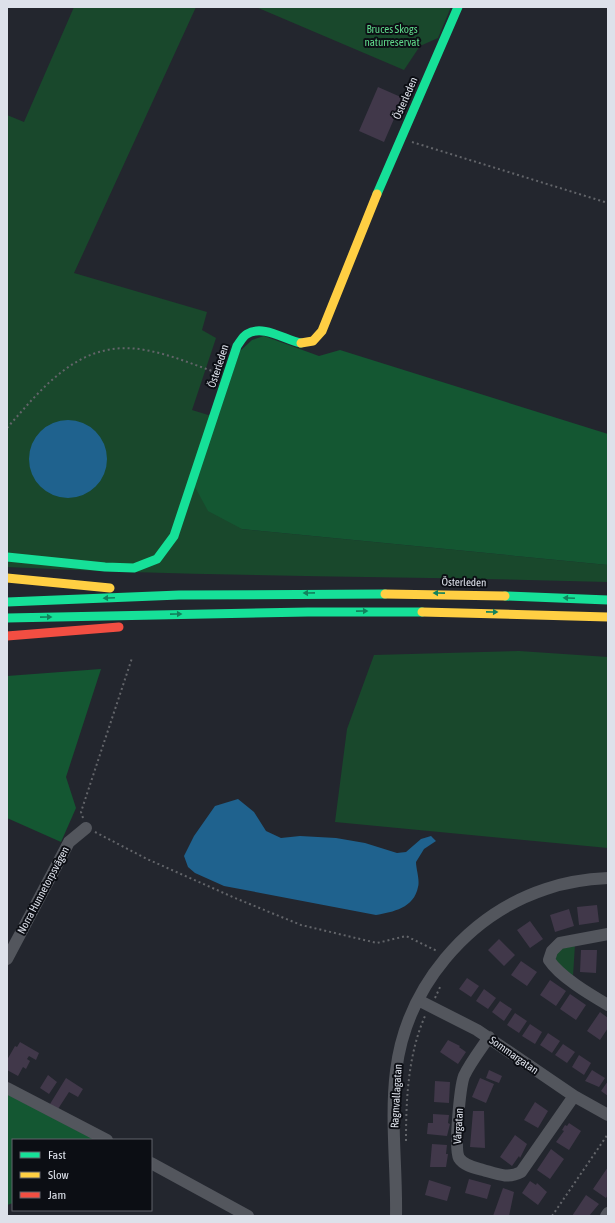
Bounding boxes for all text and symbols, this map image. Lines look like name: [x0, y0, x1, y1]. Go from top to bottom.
park label: Bruces Skogs naturreservat: [364, 23, 420, 48]
street label: Österleden: [390, 75, 420, 121]
street label: Österleden: [205, 343, 231, 389]
street label: Österleden: [441, 576, 487, 588]
one-way arrow: [302, 590, 315, 596]
one-way arrow: [433, 590, 445, 597]
one-way arrow: [102, 595, 115, 601]
one-way arrow: [562, 595, 575, 601]
one-way arrow: [356, 608, 369, 614]
one-way arrow: [486, 609, 499, 615]
one-way arrow: [170, 611, 183, 617]
one-way arrow: [40, 614, 53, 620]
street label: Norra Hunnetorpsvägen: [15, 844, 71, 936]
street label: Sommargatan: [487, 1034, 541, 1076]
street label: Ragnvallagatan: [388, 1064, 404, 1128]
street label: Vårgatan: [451, 1108, 465, 1144]
legend: [12, 1139, 152, 1211]
text: Fast: [48, 1148, 66, 1162]
text: Slow: [48, 1168, 69, 1182]
text: Jam: [48, 1188, 66, 1202]

